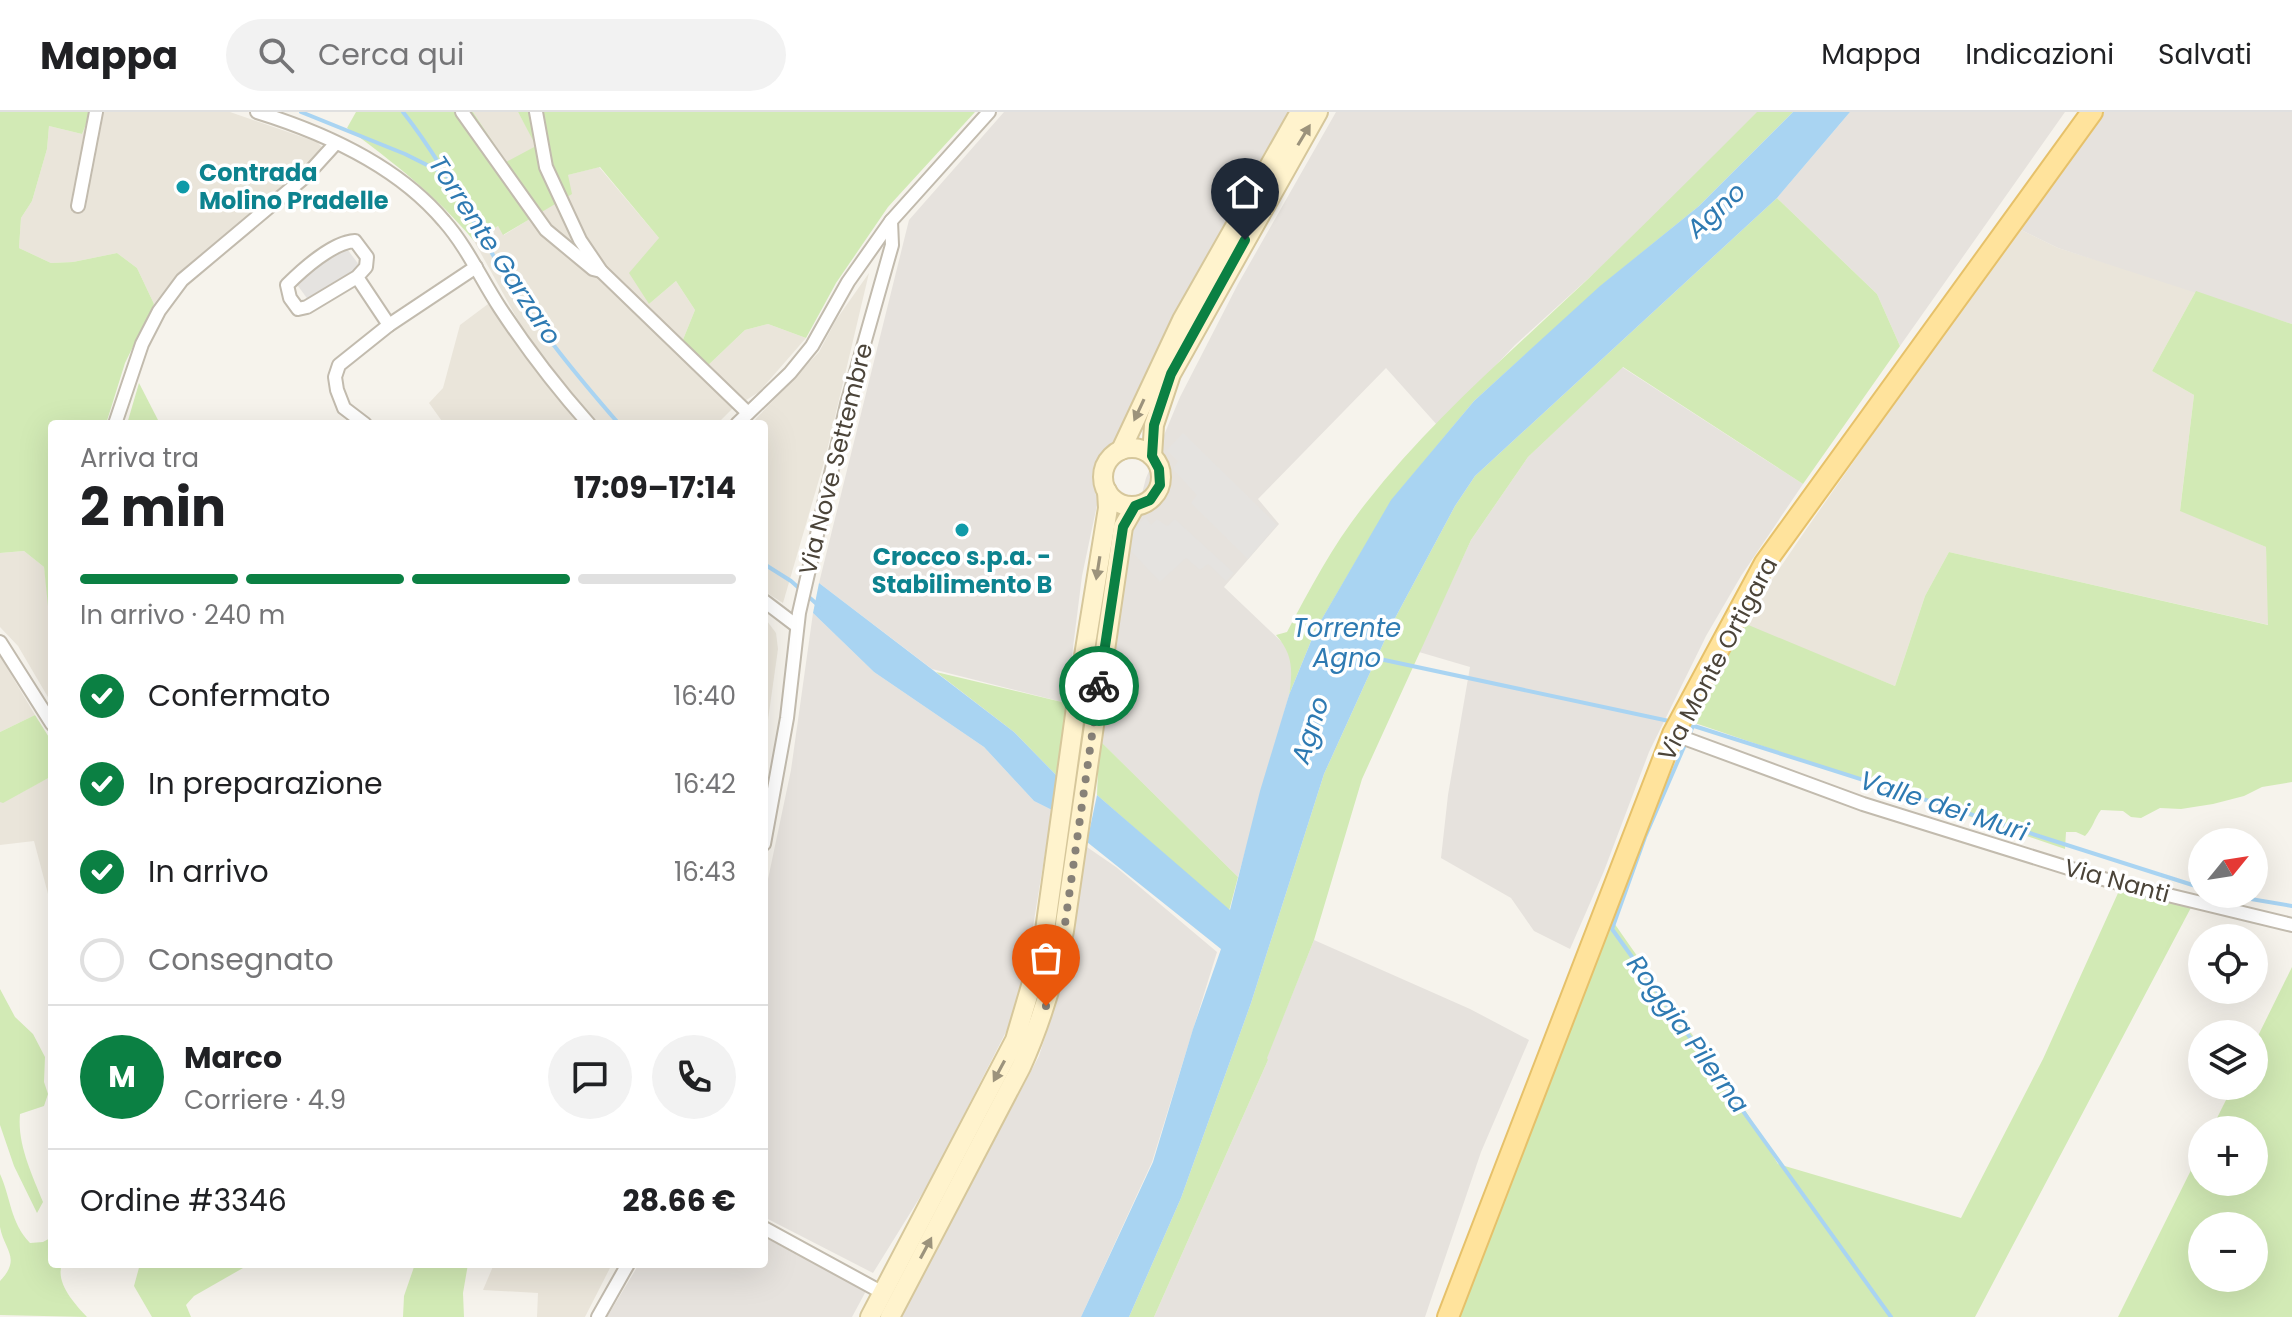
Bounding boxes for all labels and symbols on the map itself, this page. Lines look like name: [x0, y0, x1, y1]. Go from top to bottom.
one-way arrow: [1296, 124, 1310, 146]
water label: Torrente Garzaro: [420, 148, 570, 352]
place label: Contrada Molino Pradelle: [199, 156, 389, 217]
pin: [1211, 158, 1279, 240]
water label: Agno: [1678, 174, 1753, 247]
marker: Contrada Molino Pradelle: [174, 178, 192, 196]
street label: Via Nove Settembre: [791, 339, 880, 578]
one-way arrow: [1132, 398, 1146, 422]
marker: Crocco s.p.a. - Stabilimento B: [953, 521, 971, 539]
place label: Crocco s.p.a. - Stabilimento B: [872, 540, 1052, 601]
street label: Via Monte Ortigara: [1650, 551, 1785, 766]
one-way arrow: [1092, 556, 1104, 581]
water label: Torrente Agno: [1293, 610, 1401, 676]
courier: [1059, 646, 1139, 726]
water label: Agno: [1282, 692, 1338, 769]
water label: Valle dei Muri: [1855, 762, 2033, 850]
north arrow: [2188, 828, 2268, 908]
street label: Via Nanti: [2061, 851, 2173, 910]
pin: [1012, 924, 1080, 1006]
water label: Roggia Pilerna: [1618, 948, 1758, 1120]
one-way arrow: [992, 1059, 1005, 1082]
one-way arrow: [919, 1237, 933, 1259]

